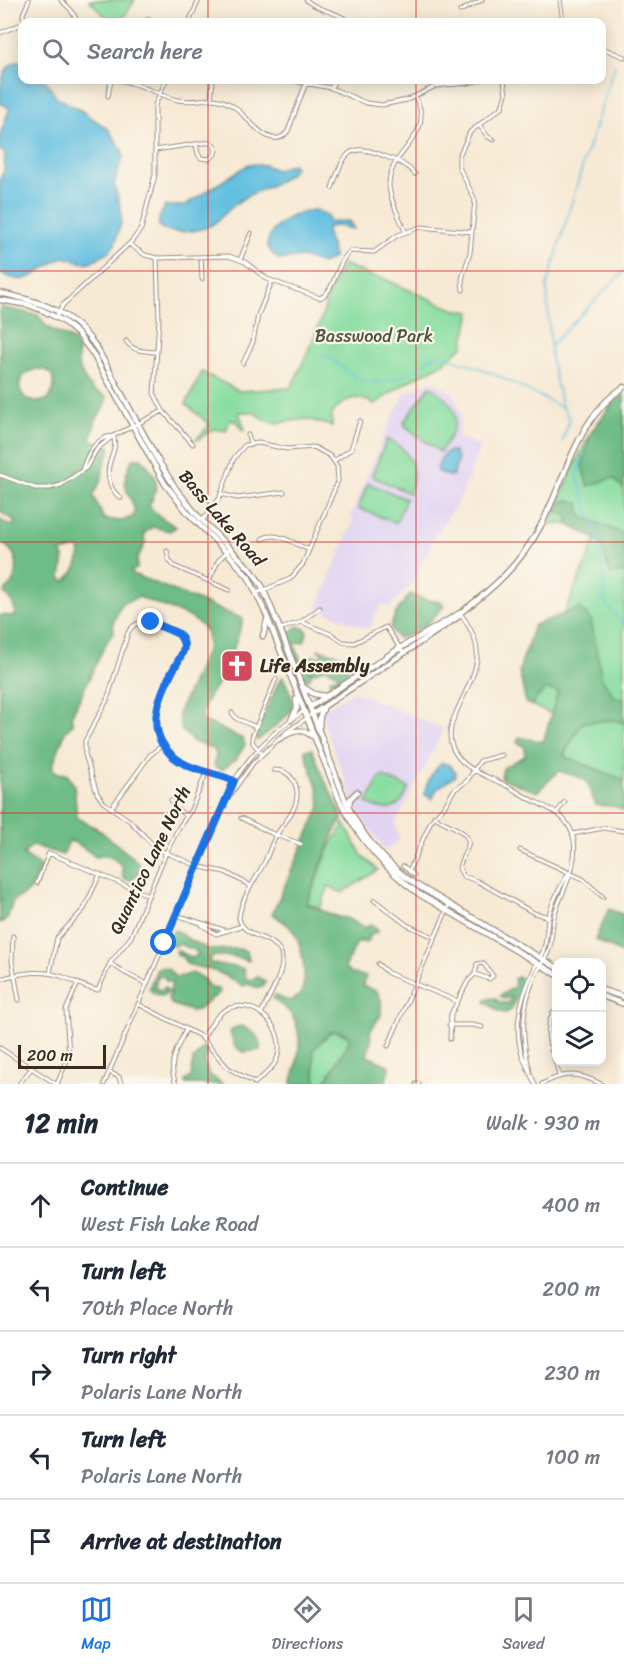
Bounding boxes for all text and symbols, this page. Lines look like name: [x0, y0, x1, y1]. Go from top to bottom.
search box: [18, 18, 606, 84]
text: Search here: [87, 32, 203, 71]
icon: search: [39, 35, 72, 68]
park label: Basswood Park: [315, 320, 433, 352]
street label: Bass Lake Road: [170, 462, 275, 575]
route end: [137, 608, 163, 634]
church icon: Life Assembly: [219, 648, 255, 684]
place label: Life Assembly: [260, 650, 370, 682]
street label: Quantico Lane North: [100, 780, 200, 940]
route start: [150, 929, 176, 955]
map controls: [552, 958, 606, 1066]
button: locate: [552, 958, 606, 1012]
button: layers: [552, 1012, 606, 1066]
text: 200 m: [27, 1041, 73, 1070]
scale bar: [18, 1042, 106, 1070]
text: 12 min: [24, 1100, 98, 1146]
text: Walk · 930 m: [486, 1106, 600, 1141]
text: Continue: [81, 1168, 169, 1207]
text: 400 m: [542, 1188, 600, 1223]
icon: ahead: [24, 1189, 57, 1222]
text: West Fish Lake Road: [81, 1207, 258, 1242]
text: Turn left: [81, 1252, 166, 1291]
text: 200 m: [543, 1272, 600, 1307]
icon: left: [24, 1273, 57, 1306]
text: 70th Place North: [81, 1291, 234, 1326]
text: Turn right: [81, 1336, 176, 1375]
text: 230 m: [544, 1356, 600, 1391]
icon: right: [24, 1357, 57, 1390]
text: Polaris Lane North: [81, 1375, 242, 1410]
text: Turn left: [81, 1420, 166, 1459]
text: 100 m: [546, 1440, 600, 1475]
icon: left: [24, 1441, 57, 1474]
text: Polaris Lane North: [81, 1459, 242, 1494]
text: Arrive at destination: [81, 1522, 282, 1561]
icon: arrive: [24, 1525, 57, 1558]
tab: Map: [80, 1593, 113, 1658]
tab: Directions: [272, 1593, 343, 1658]
tab: Saved: [502, 1593, 544, 1658]

